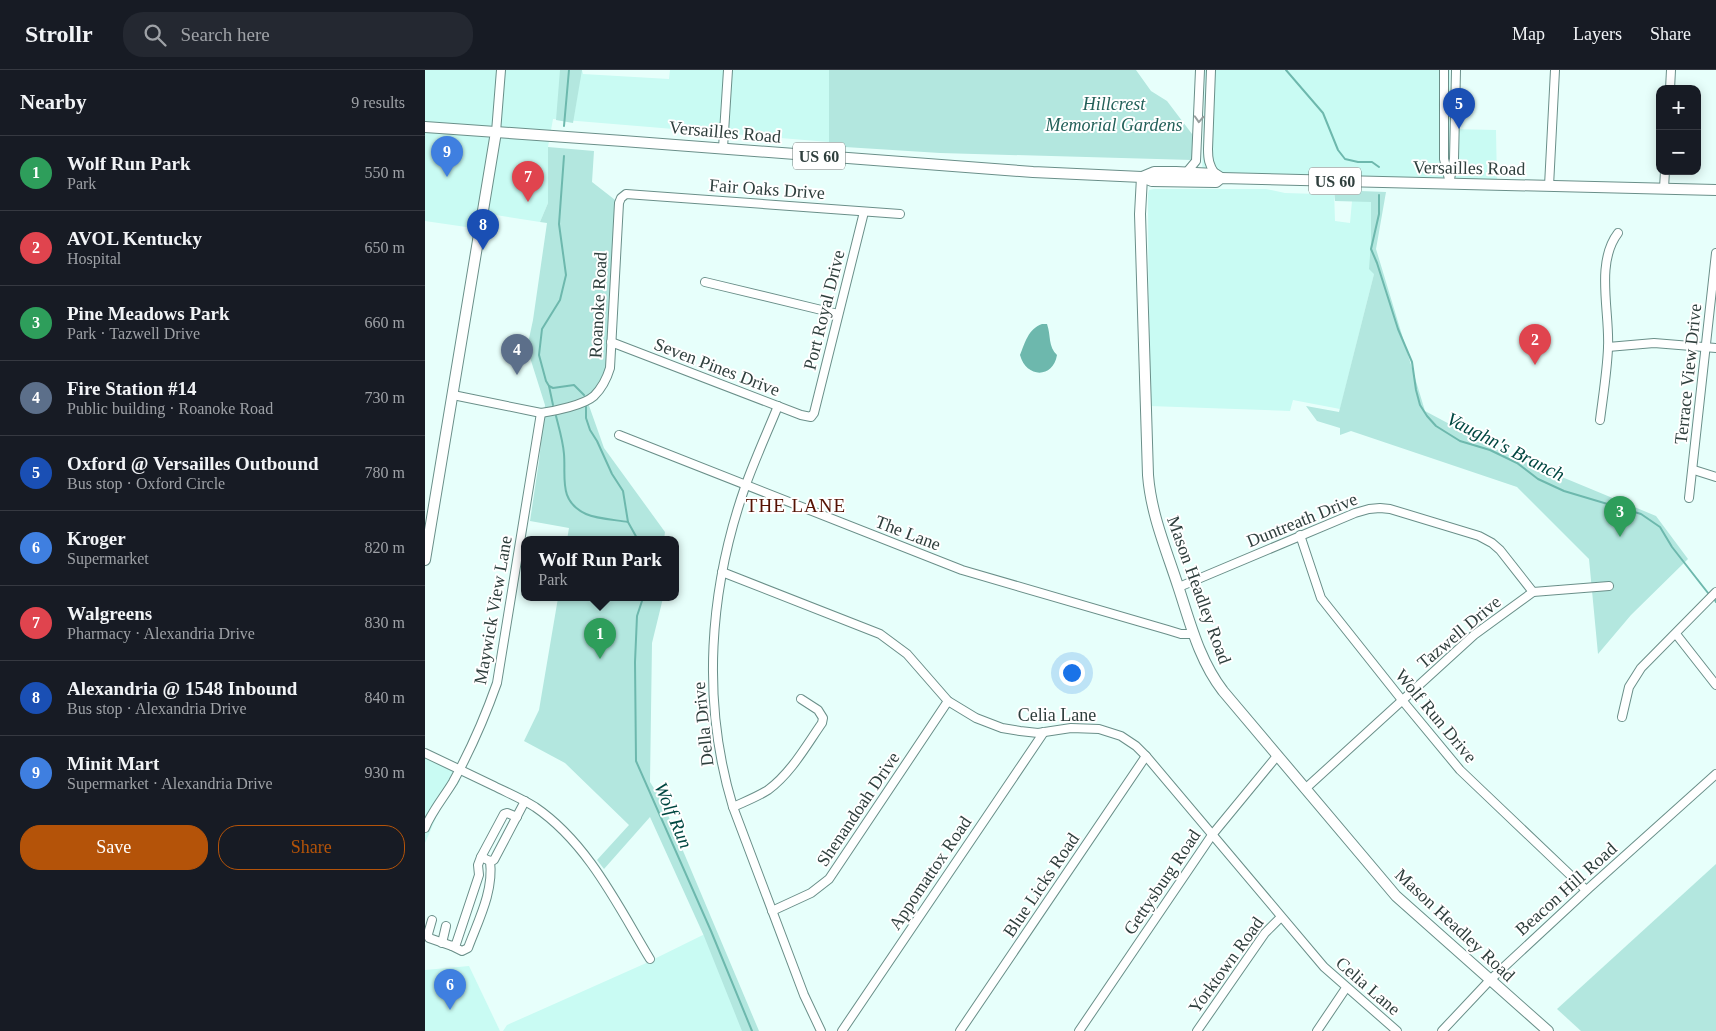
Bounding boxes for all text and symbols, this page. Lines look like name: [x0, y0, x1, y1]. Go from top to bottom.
search box: [123, 12, 473, 57]
text: Strollr: [25, 21, 93, 47]
icon: search: [141, 21, 169, 49]
text: Search here: [181, 24, 270, 45]
text: Map: [1512, 24, 1545, 44]
text: Layers: [1573, 24, 1622, 44]
text: Share: [1650, 24, 1691, 44]
map controls: [1656, 85, 1701, 175]
button: +: [1656, 85, 1701, 130]
pin: 5: [1443, 88, 1475, 129]
text: Nearby: [20, 90, 87, 114]
text: 9 results: [351, 94, 405, 111]
park label: Hillcrest Memorial Gardens: [1045, 94, 1182, 135]
one-way arrow: [1193, 115, 1204, 123]
street label: Versailles Road: [668, 117, 782, 147]
button: −: [1656, 130, 1701, 175]
pin: 9: [431, 136, 463, 177]
road number: US 60: [793, 142, 845, 170]
text: Wolf Run Park: [67, 153, 191, 174]
street label: Versailles Road: [1413, 157, 1525, 179]
pin: 7: [512, 161, 544, 202]
text: 1: [32, 164, 40, 181]
text: 550 m: [365, 164, 405, 181]
road number: US 60: [1309, 168, 1361, 194]
text: Park: [67, 175, 96, 192]
street label: Fair Oaks Drive: [708, 175, 826, 203]
pin: 8: [467, 209, 499, 250]
text: AVOL Kentucky: [67, 228, 202, 249]
text: 2: [32, 239, 40, 256]
text: 650 m: [365, 239, 405, 256]
street label: Port Royal Drive: [799, 248, 849, 372]
text: Hospital: [67, 250, 121, 267]
street label: Roanoke Road: [585, 251, 611, 359]
text: Pine Meadows Park: [67, 303, 230, 324]
street label: Terrace View Drive: [1671, 303, 1705, 445]
text: 3: [32, 314, 40, 331]
text: 660 m: [365, 314, 405, 331]
pin: 2: [1519, 324, 1551, 365]
text: Park · Tazwell Drive: [67, 325, 200, 342]
pin: 4: [501, 334, 533, 375]
street label: Seven Pines Drive: [651, 334, 783, 400]
text: Fire Station #14: [67, 378, 196, 399]
text: 4: [32, 389, 40, 406]
text: 730 m: [365, 389, 405, 406]
text: Public building · Roanoke Road: [67, 400, 273, 417]
water label: Vaughn's Branch: [1443, 408, 1568, 485]
text: Oxford @ Versailles Outbound: [67, 453, 319, 474]
text: 5: [32, 464, 40, 481]
text: 780 m: [365, 464, 405, 481]
text: Bus stop · Oxford Circle: [67, 475, 225, 492]
street label: Duntreath Drive: [1244, 489, 1360, 551]
district label: THE LANE: [746, 495, 846, 516]
pin: 3: [1604, 496, 1636, 537]
street label: The Lane: [872, 511, 944, 555]
street label: Mason Headley Road: [1163, 513, 1235, 667]
text: Kroger: [67, 528, 126, 549]
street label: Maywick View Lane: [470, 534, 516, 686]
popup: [521, 536, 679, 601]
text: 6: [32, 539, 40, 556]
text: 820 m: [365, 539, 405, 556]
text: Wolf Run Park: [538, 549, 662, 570]
text: Supermarket: [67, 550, 149, 567]
text: Park: [538, 571, 568, 588]
street label: Tazwell Drive: [1413, 591, 1505, 673]
text: Walgreens: [67, 603, 152, 624]
text: 7: [32, 614, 40, 631]
text: 830 m: [365, 614, 405, 631]
pin: 1: [584, 618, 616, 659]
text: Pharmacy · Alexandria Drive: [67, 625, 255, 642]
your location: [1059, 660, 1085, 686]
street label: Wolf Run Drive: [1391, 665, 1481, 767]
text: Alexandria @ 1548 Inbound: [67, 678, 297, 699]
street label: Della Drive: [689, 681, 717, 767]
text: 8: [32, 689, 40, 706]
text: 840 m: [365, 689, 405, 706]
text: Bus stop · Alexandria Drive: [67, 700, 247, 717]
street label: Celia Lane: [1018, 705, 1096, 725]
street label: Shenandoah Drive: [812, 748, 904, 870]
text: Minit Mart: [67, 753, 159, 774]
text: 9: [32, 764, 40, 781]
text: 930 m: [365, 764, 405, 781]
text: Supermarket · Alexandria Drive: [67, 775, 273, 792]
water label: Wolf Run: [650, 779, 697, 851]
street label: Appomattox Road: [885, 812, 975, 934]
button: Save: [20, 825, 208, 870]
button: Share: [218, 825, 405, 870]
street label: Gettysburg Road: [1120, 826, 1204, 938]
street label: Blue Licks Road: [999, 829, 1083, 941]
street label: Beacon Hill Road: [1511, 838, 1621, 940]
street label: Mason Headley Road: [1391, 865, 1519, 985]
street label: Yorktown Road: [1184, 913, 1268, 1017]
street label: Celia Lane: [1332, 953, 1404, 1019]
pin: 6: [434, 969, 466, 1010]

